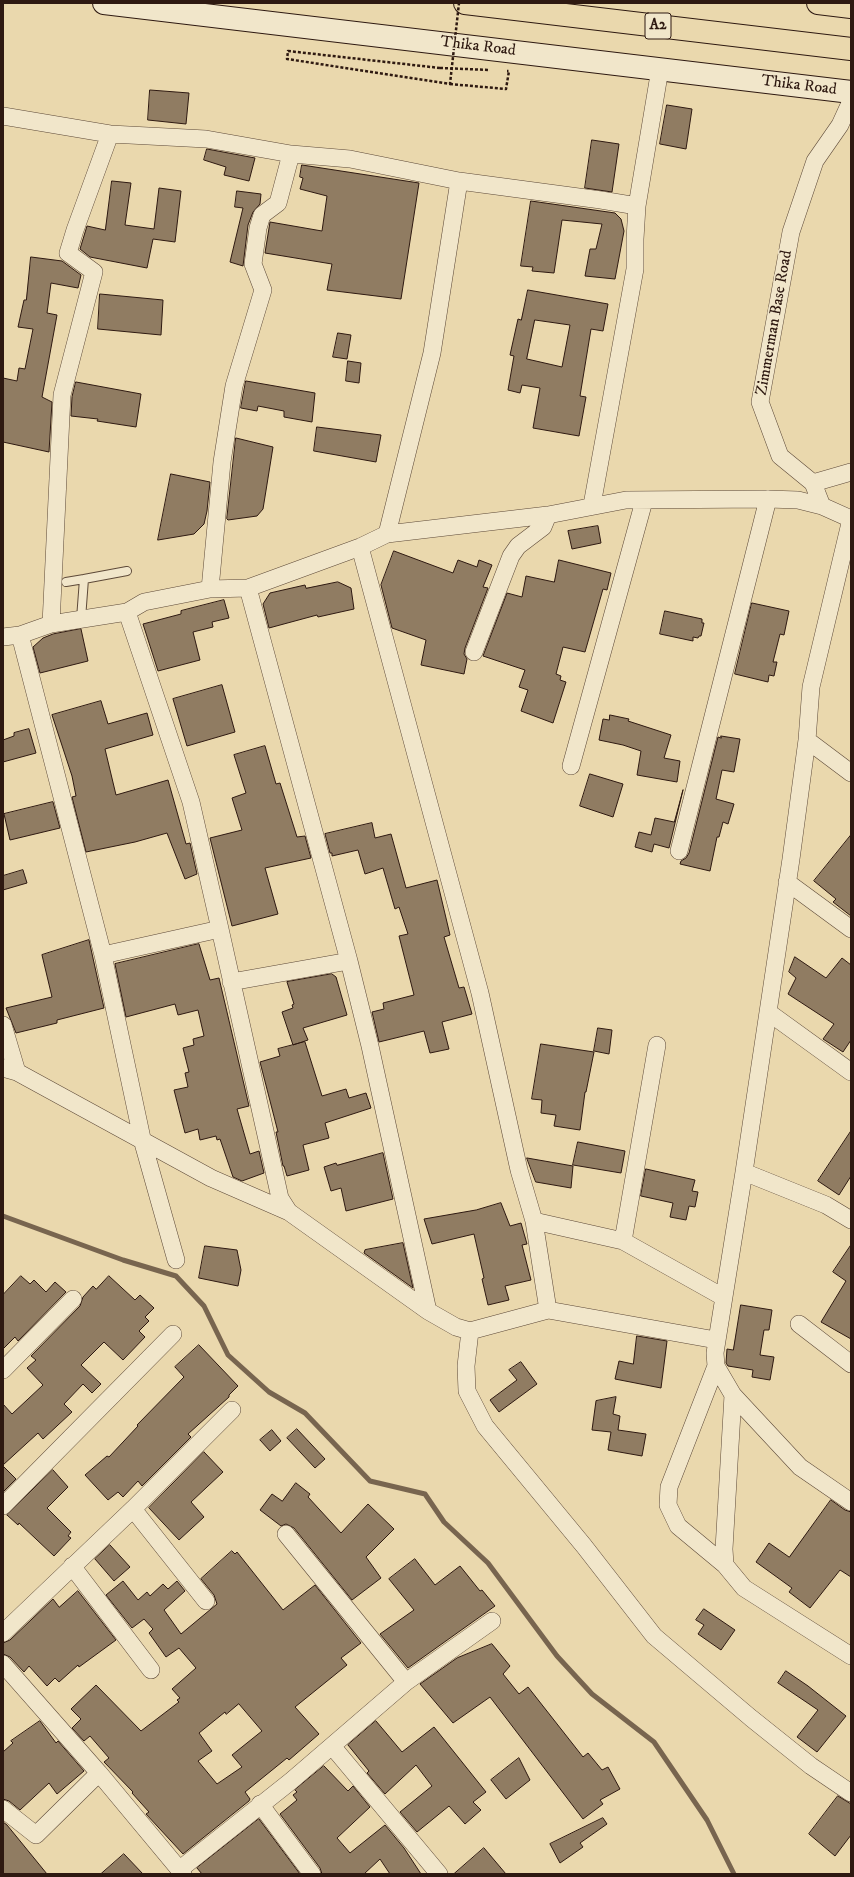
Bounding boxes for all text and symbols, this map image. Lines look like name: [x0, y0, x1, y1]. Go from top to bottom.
road number: A2: [645, 13, 671, 39]
street label: Thika Road: [439, 33, 517, 61]
street label: Thika Road: [760, 72, 838, 100]
street label: Zimmerman Base Road: [753, 249, 797, 397]

